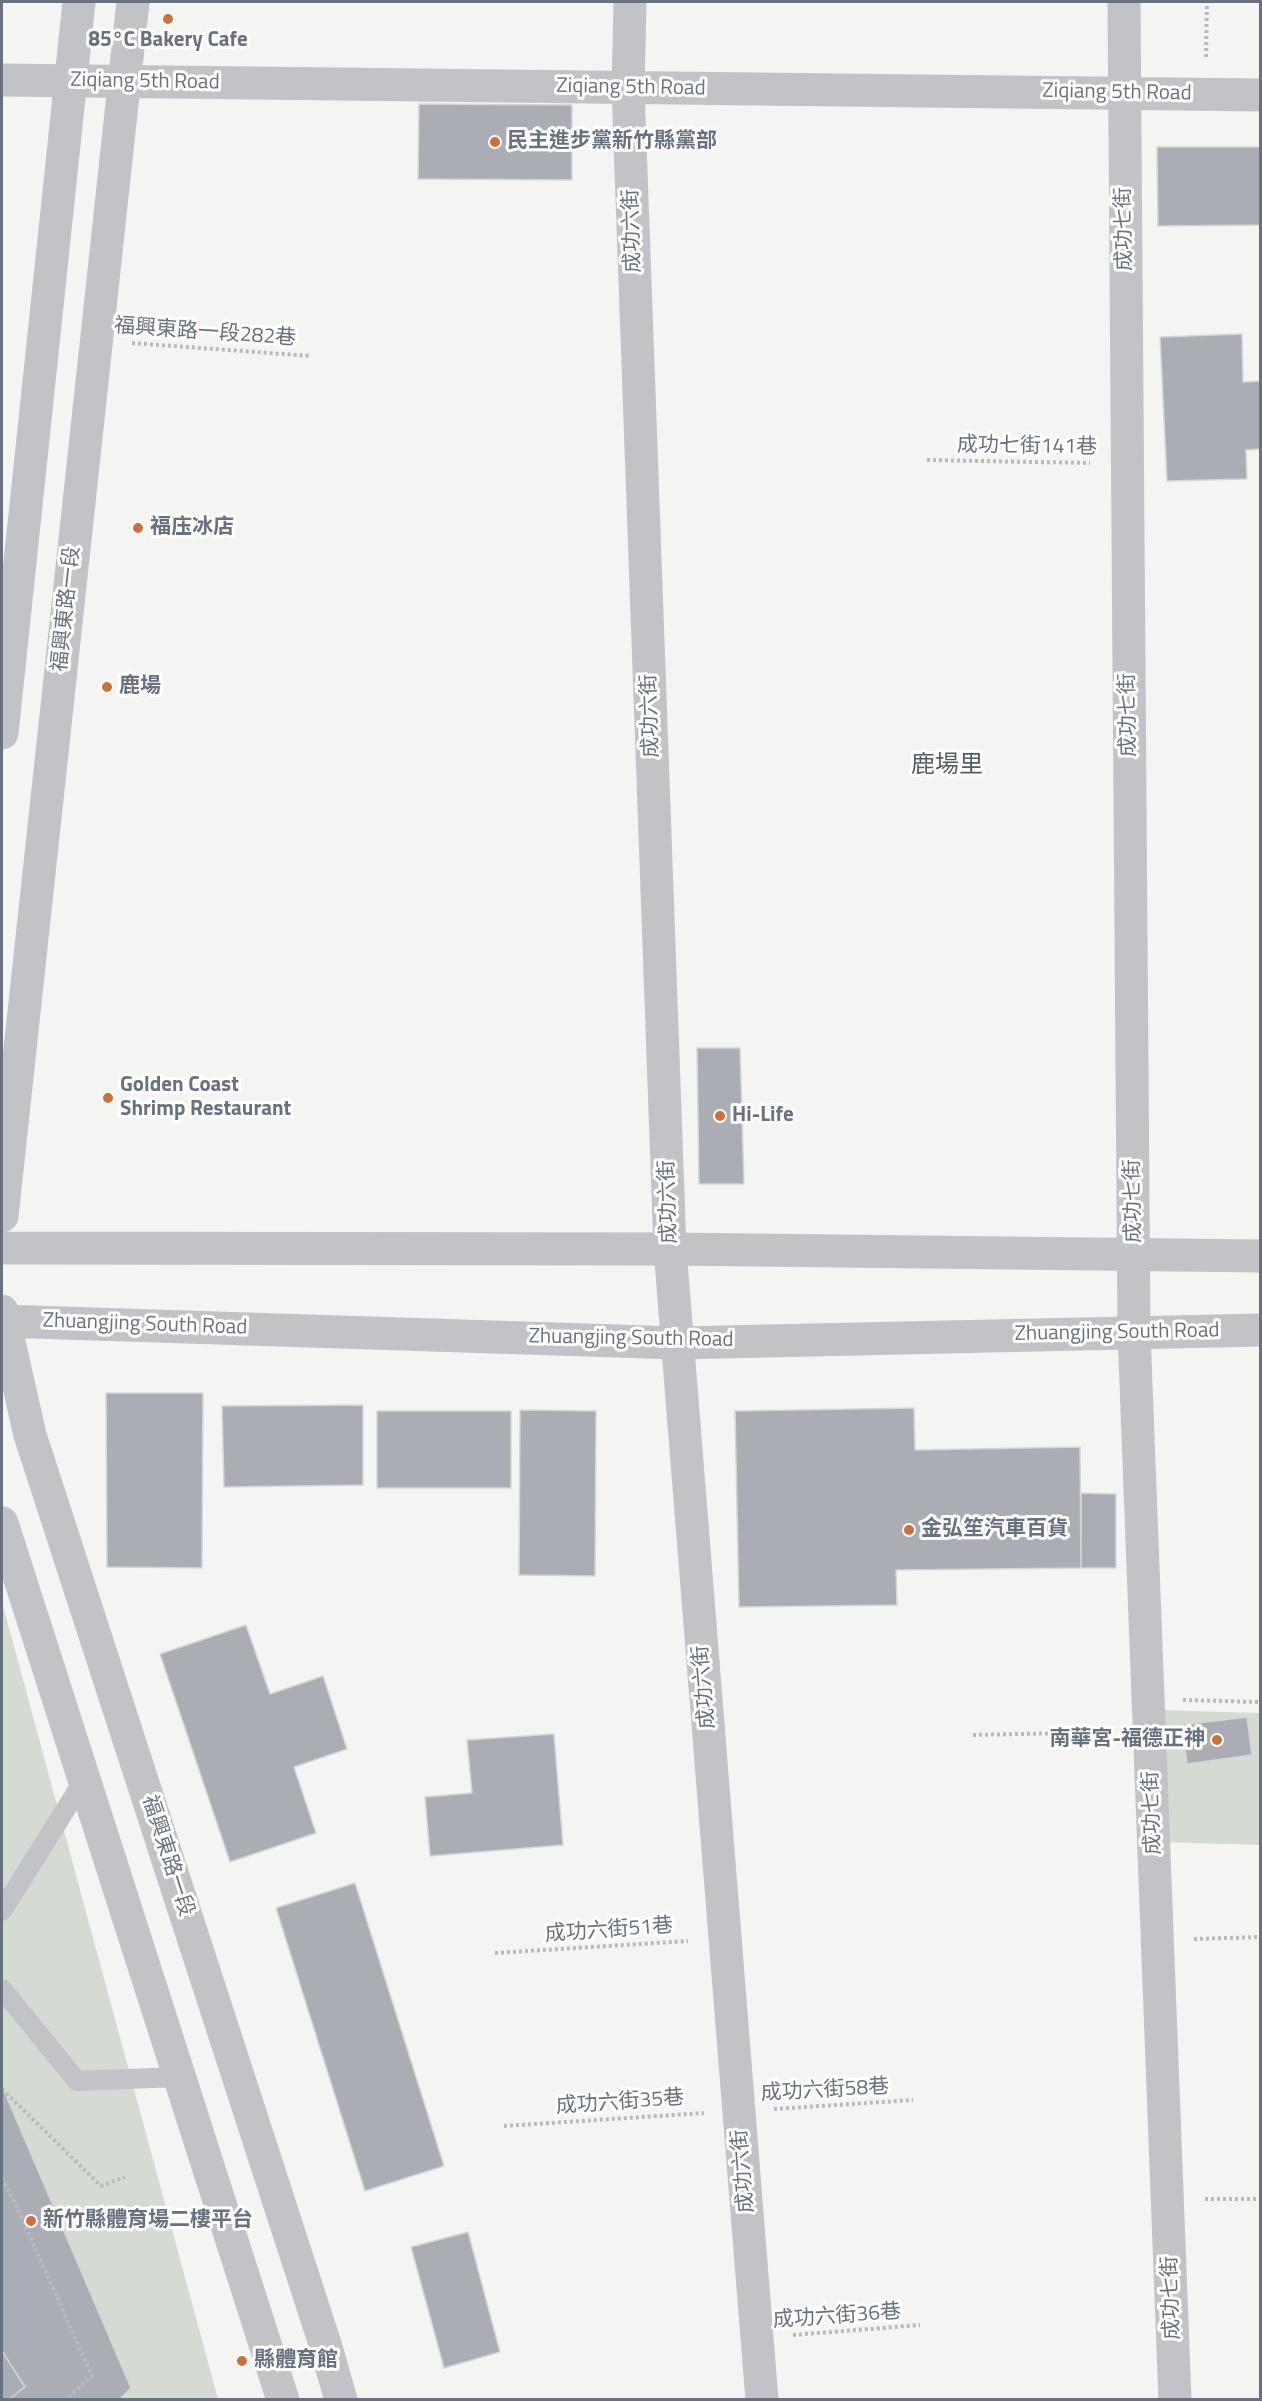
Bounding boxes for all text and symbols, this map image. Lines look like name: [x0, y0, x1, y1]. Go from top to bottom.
marker: 85°C Bakery Cafe: [161, 12, 175, 26]
place label: 85°C Bakery Cafe: [88, 28, 248, 54]
street label: Ziqiang 5th Road: [70, 68, 220, 96]
street label: Ziqiang 5th Road: [556, 74, 706, 102]
street label: Ziqiang 5th Road: [1042, 79, 1192, 107]
place label: 民主進步黨新竹縣黨部: [507, 129, 717, 155]
marker: 民主進步黨新竹縣黨部: [488, 135, 502, 149]
street label: 成功七街: [1112, 187, 1138, 271]
street label: 成功六街: [619, 189, 647, 273]
street label: 福興東路一段282巷: [113, 314, 297, 352]
street label: 成功七街141巷: [957, 433, 1097, 461]
place label: 福庒冰店: [150, 515, 234, 541]
marker: 福庒冰店: [131, 521, 145, 535]
street label: 福興東路一段: [48, 545, 86, 673]
street label: 成功七街: [1116, 673, 1142, 757]
place label: 鹿場: [119, 674, 161, 700]
street label: 成功六街: [637, 674, 665, 758]
marker: 鹿場: [100, 680, 114, 694]
district label: 鹿場里: [911, 752, 983, 780]
place label: Golden Coast Shrimp Restaurant: [120, 1073, 291, 1123]
marker: Golden Coast Shrimp Restaurant: [101, 1091, 115, 1105]
place label: Hi-Life: [732, 1103, 794, 1129]
marker: Hi-Life: [713, 1109, 727, 1123]
street label: 成功七街: [1121, 1159, 1147, 1243]
street label: 成功六街: [655, 1160, 683, 1244]
street label: Zhuangjing South Road: [42, 1309, 248, 1341]
street label: Zhuangjing South Road: [1014, 1319, 1220, 1347]
street label: Zhuangjing South Road: [528, 1325, 734, 1353]
place label: 金弘笙汽車百貨: [921, 1517, 1068, 1543]
marker: 金弘笙汽車百貨: [902, 1523, 916, 1537]
street label: 成功六街: [689, 1644, 721, 1730]
place label: 南華宮-福德正神: [1049, 1727, 1205, 1753]
marker: 南華宮-福德正神: [1210, 1733, 1224, 1747]
street label: 成功七街: [1139, 1771, 1167, 1855]
street label: 福興東路一段: [136, 1792, 198, 1920]
street label: 成功六街51巷: [544, 1914, 674, 1948]
street label: 成功六街58巷: [760, 2075, 890, 2107]
street label: 成功六街35巷: [555, 2086, 685, 2120]
street label: 成功六街: [728, 2128, 760, 2214]
place label: 新竹縣體育場二樓平台: [43, 2208, 253, 2234]
marker: 新竹縣體育場二樓平台: [24, 2214, 38, 2228]
street label: 成功七街: [1158, 2256, 1186, 2340]
street label: 成功六街36巷: [772, 2300, 902, 2334]
place label: 縣體育館: [254, 2348, 338, 2374]
marker: 縣體育館: [235, 2354, 249, 2368]

